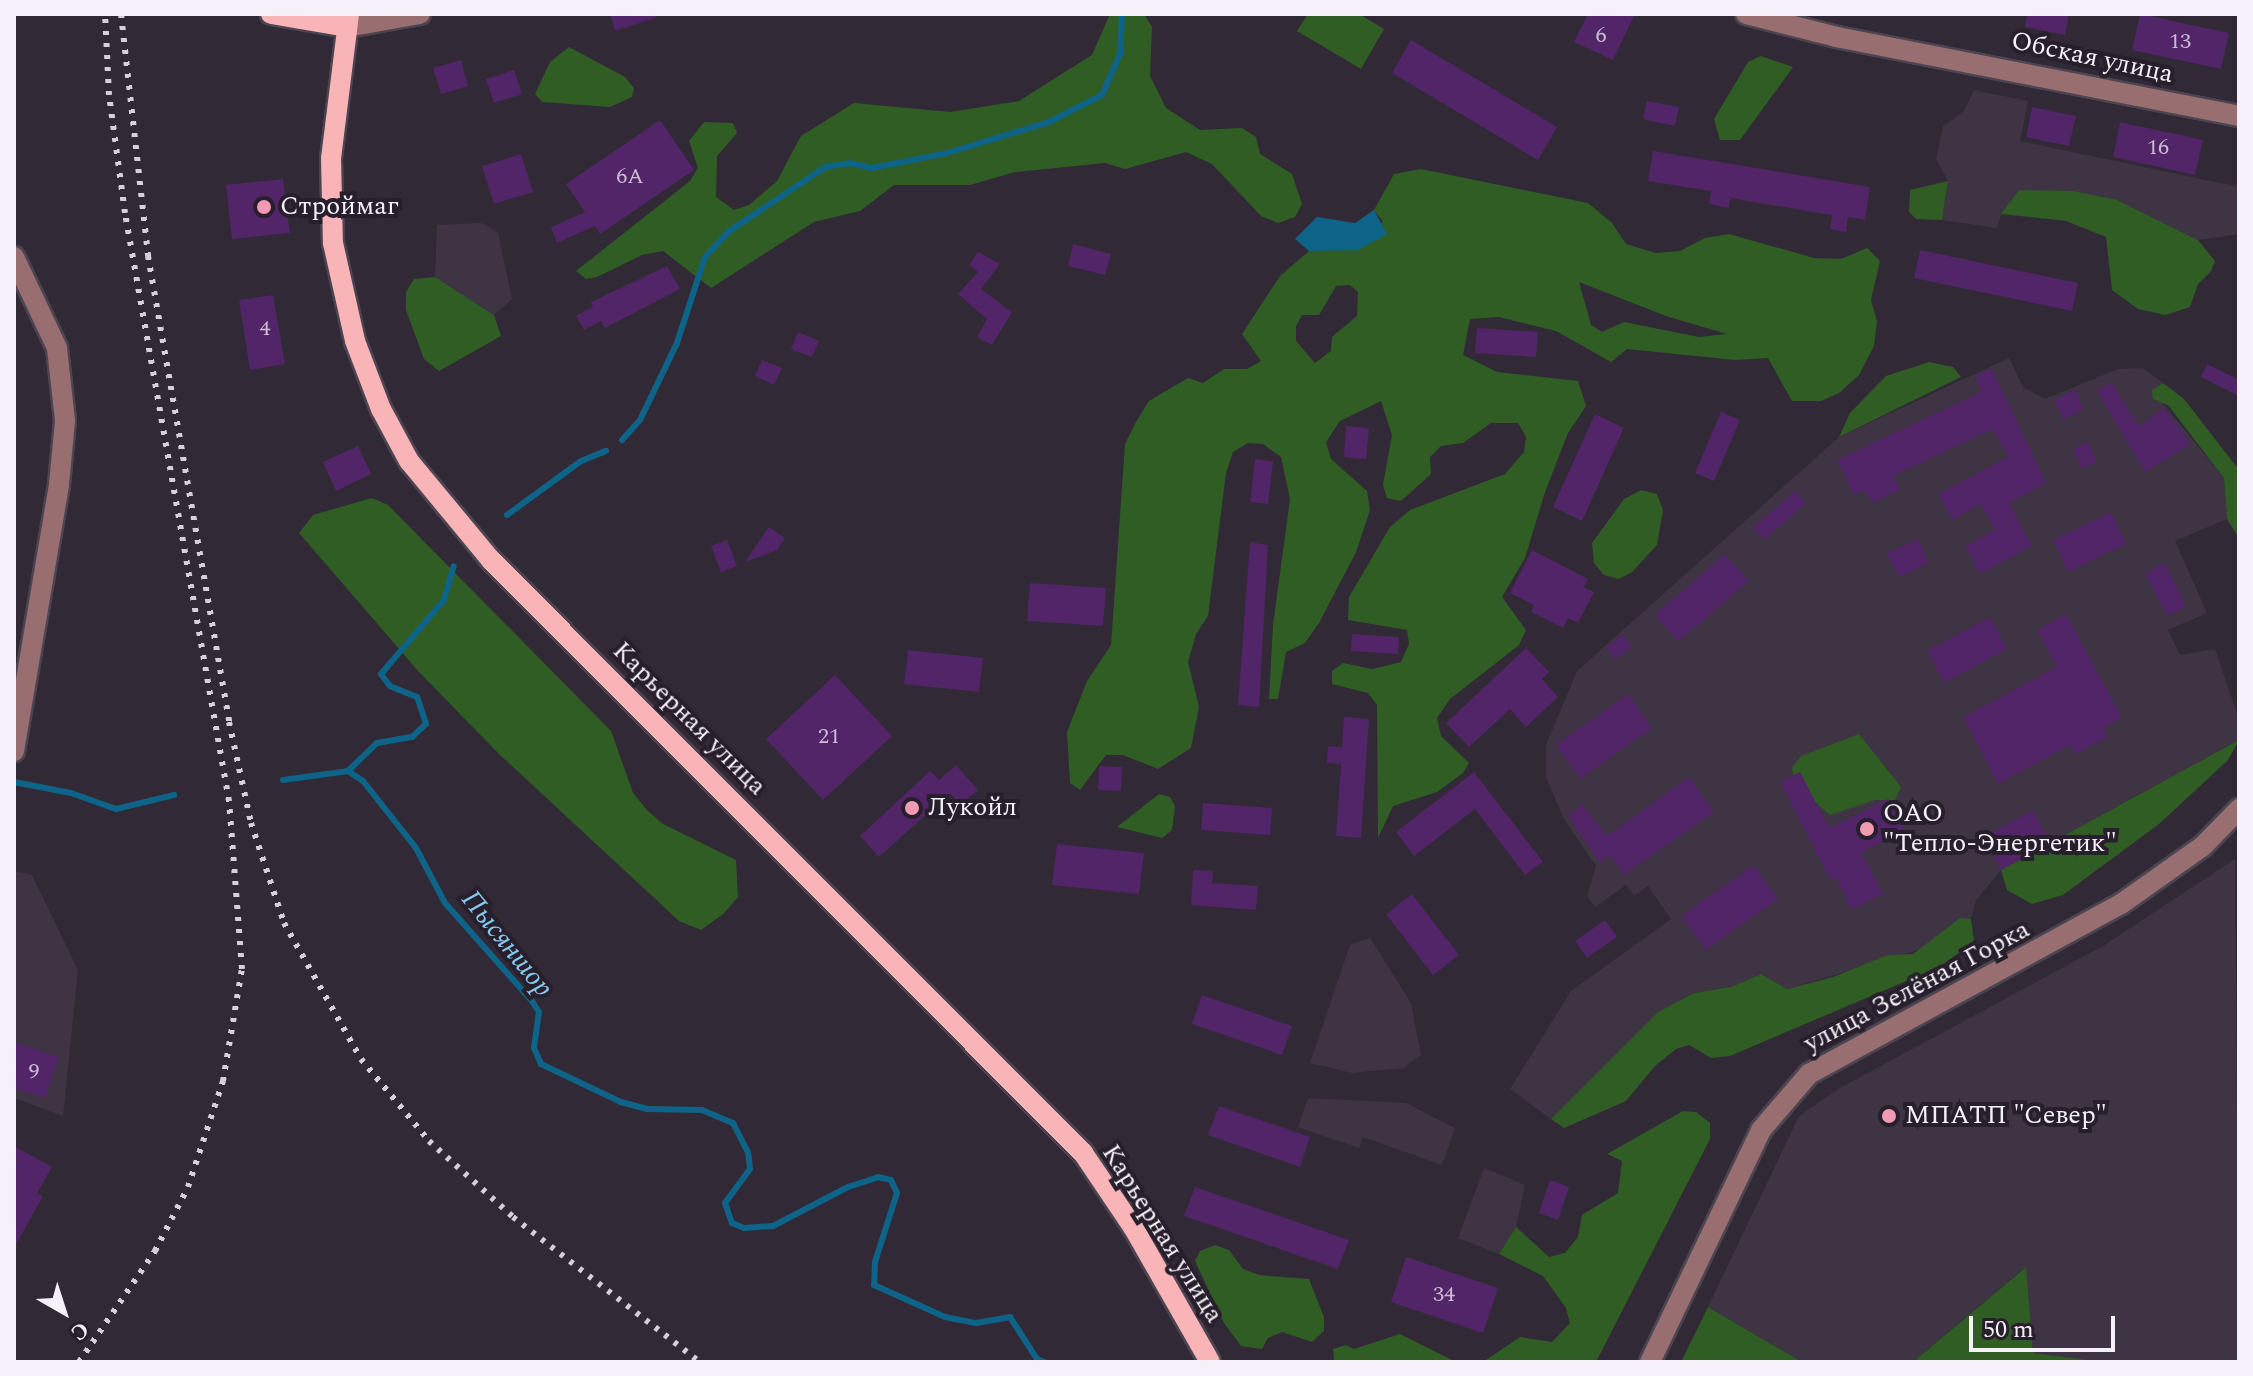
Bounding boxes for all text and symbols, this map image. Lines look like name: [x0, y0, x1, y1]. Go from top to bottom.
house number: 6: [1596, 23, 1606, 49]
street label: Обская улица: [2008, 26, 2176, 90]
house number: 13: [2169, 29, 2191, 55]
house number: 16: [2147, 135, 2169, 161]
house number: 6А: [616, 164, 644, 190]
place label: Строймаг: [280, 191, 399, 223]
marker: Строймаг: [255, 198, 273, 216]
house number: 4: [260, 316, 270, 342]
street label: Карьерная улица: [606, 636, 772, 802]
house number: 21: [818, 724, 840, 750]
place label: Лукойл: [928, 792, 1017, 824]
place label: ОАО "Тепло-Энергетик": [1883, 798, 2117, 860]
marker: Лукойл: [903, 799, 921, 817]
marker: ОАО "Тепло-Энергетик": [1858, 820, 1876, 838]
water label: Пысяншор: [454, 884, 560, 1004]
street label: улица Зелёная Горка: [1799, 914, 2035, 1060]
house number: 9: [29, 1059, 39, 1085]
place label: МПАТП "Север": [1905, 1100, 2107, 1132]
marker: МПАТП "Север": [1880, 1107, 1898, 1125]
street label: Карьерная улица: [1095, 1139, 1229, 1329]
north arrow: [24, 1272, 104, 1352]
house number: 34: [1433, 1282, 1455, 1308]
scale bar: [1973, 1300, 2119, 1350]
text: 50 m: [1983, 1312, 2034, 1348]
text: С: [63, 1313, 96, 1349]

